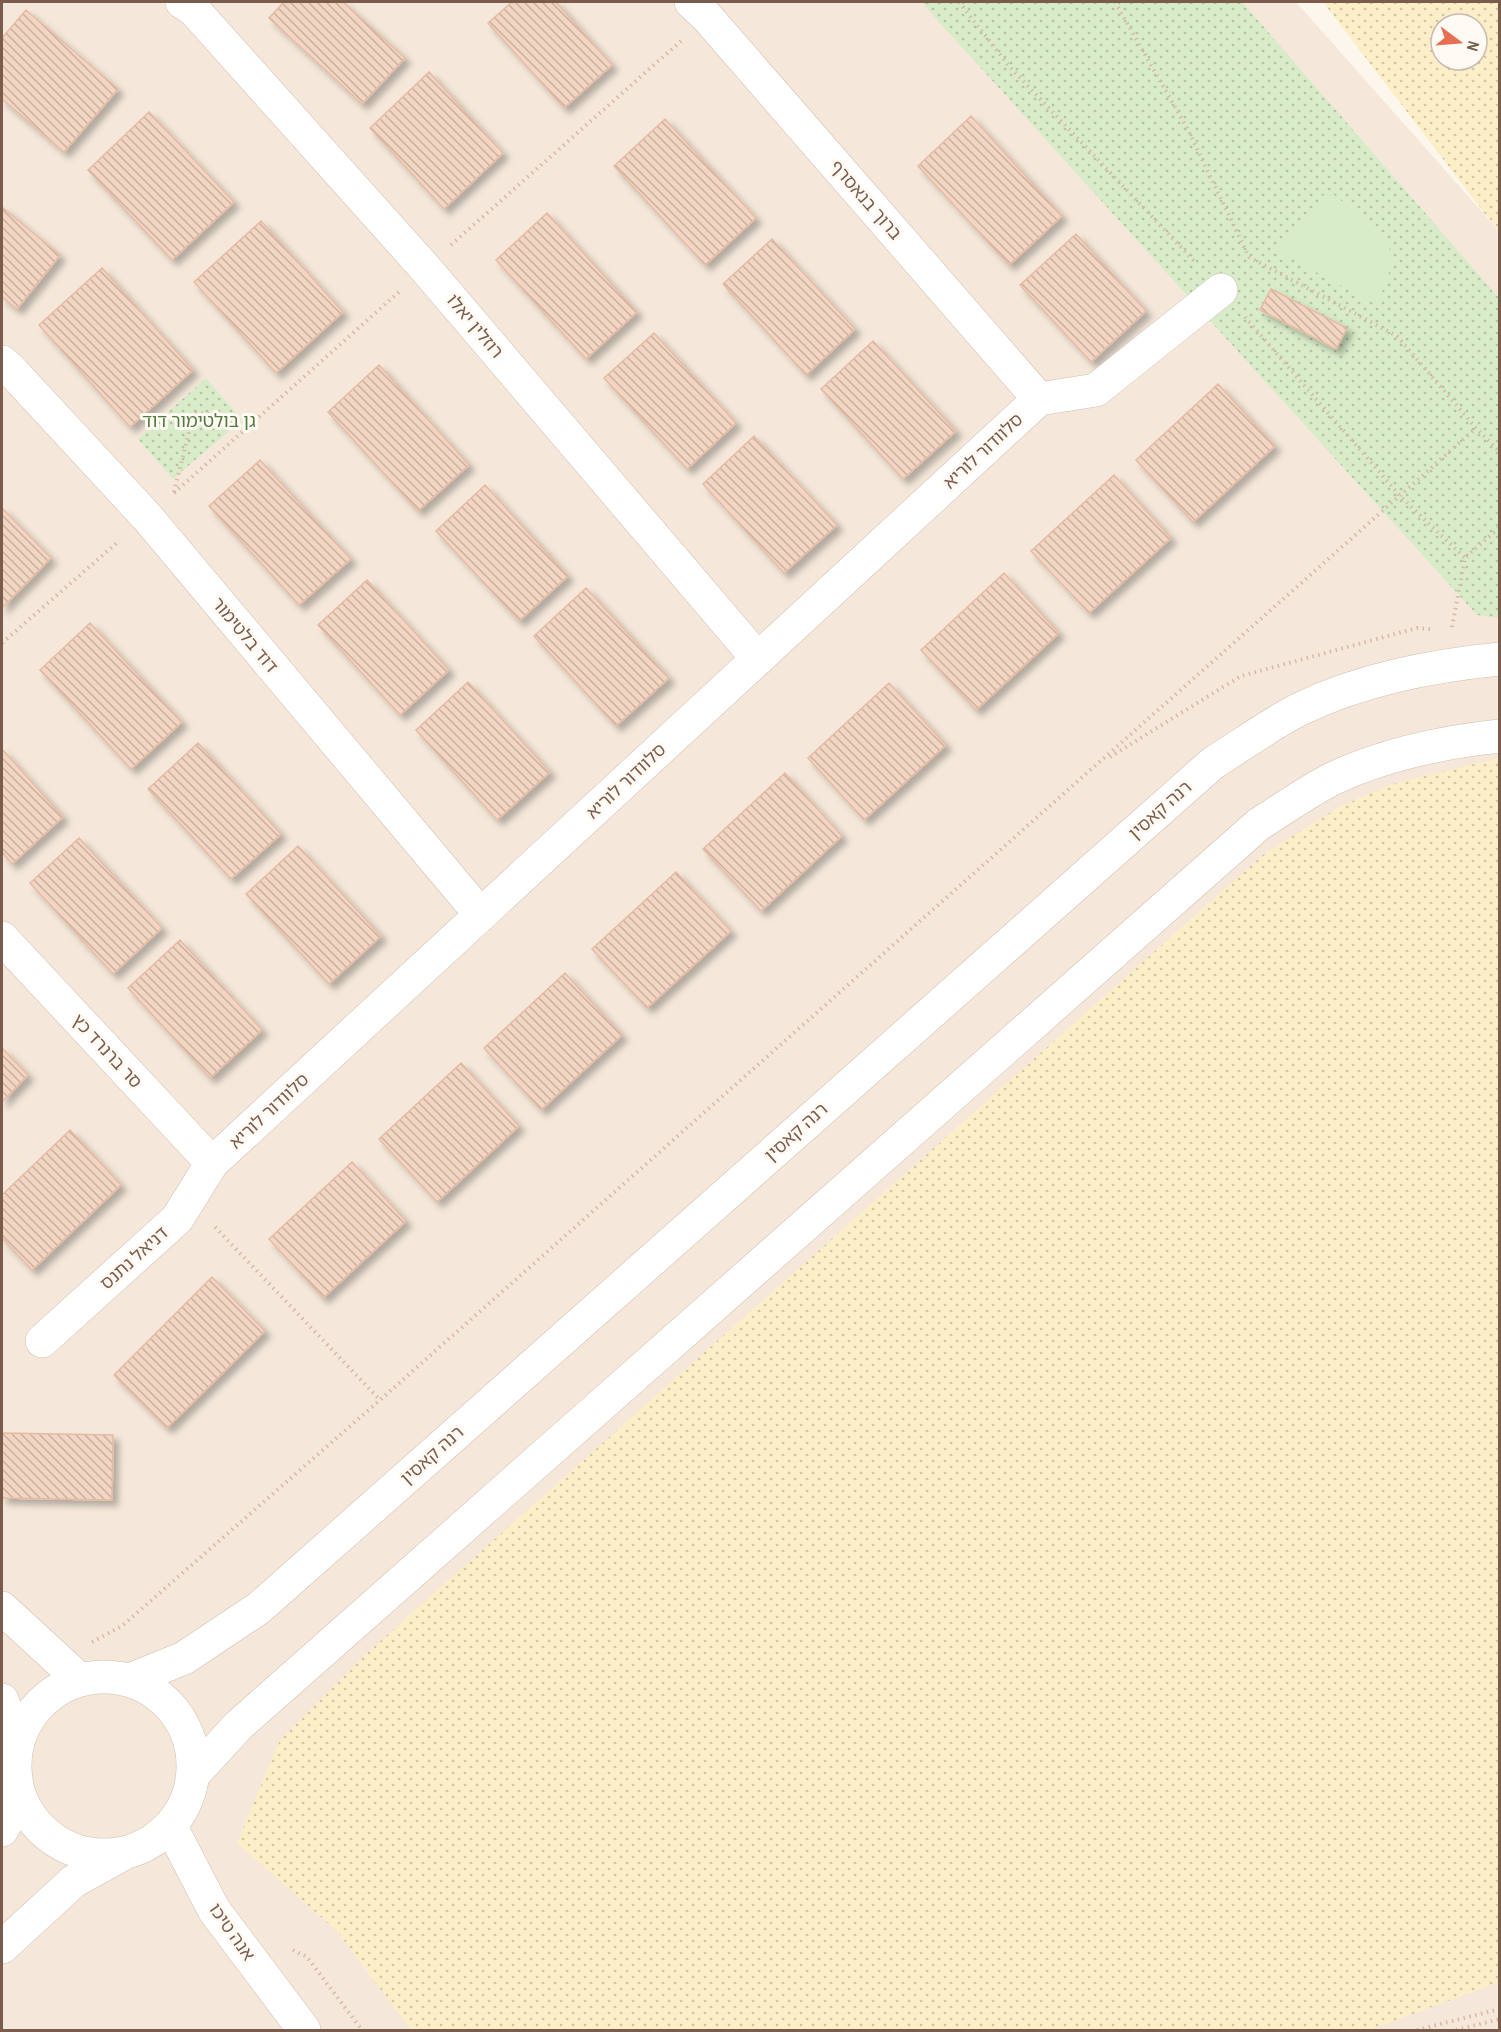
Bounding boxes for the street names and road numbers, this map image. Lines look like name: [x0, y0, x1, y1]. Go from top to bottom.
street label: ברוך בנאסרף: [825, 154, 908, 245]
street label: רוזלין יאלו: [441, 288, 510, 363]
street label: סלוודור לוריא: [937, 407, 1028, 494]
street label: דוד בלטימור: [206, 592, 285, 678]
street label: סלוודור לוריא: [580, 737, 671, 824]
street label: רנה קאסין: [1123, 775, 1197, 845]
street label: סר ברנרד כץ: [66, 1008, 148, 1093]
street label: סלוודור לוריא: [223, 1067, 314, 1154]
street label: רנה קאסין: [759, 1097, 833, 1167]
street label: דניאל נתנס: [94, 1220, 173, 1295]
street label: רנה קאסין: [395, 1420, 469, 1490]
street label: אנה טיכו: [204, 1898, 261, 1965]

